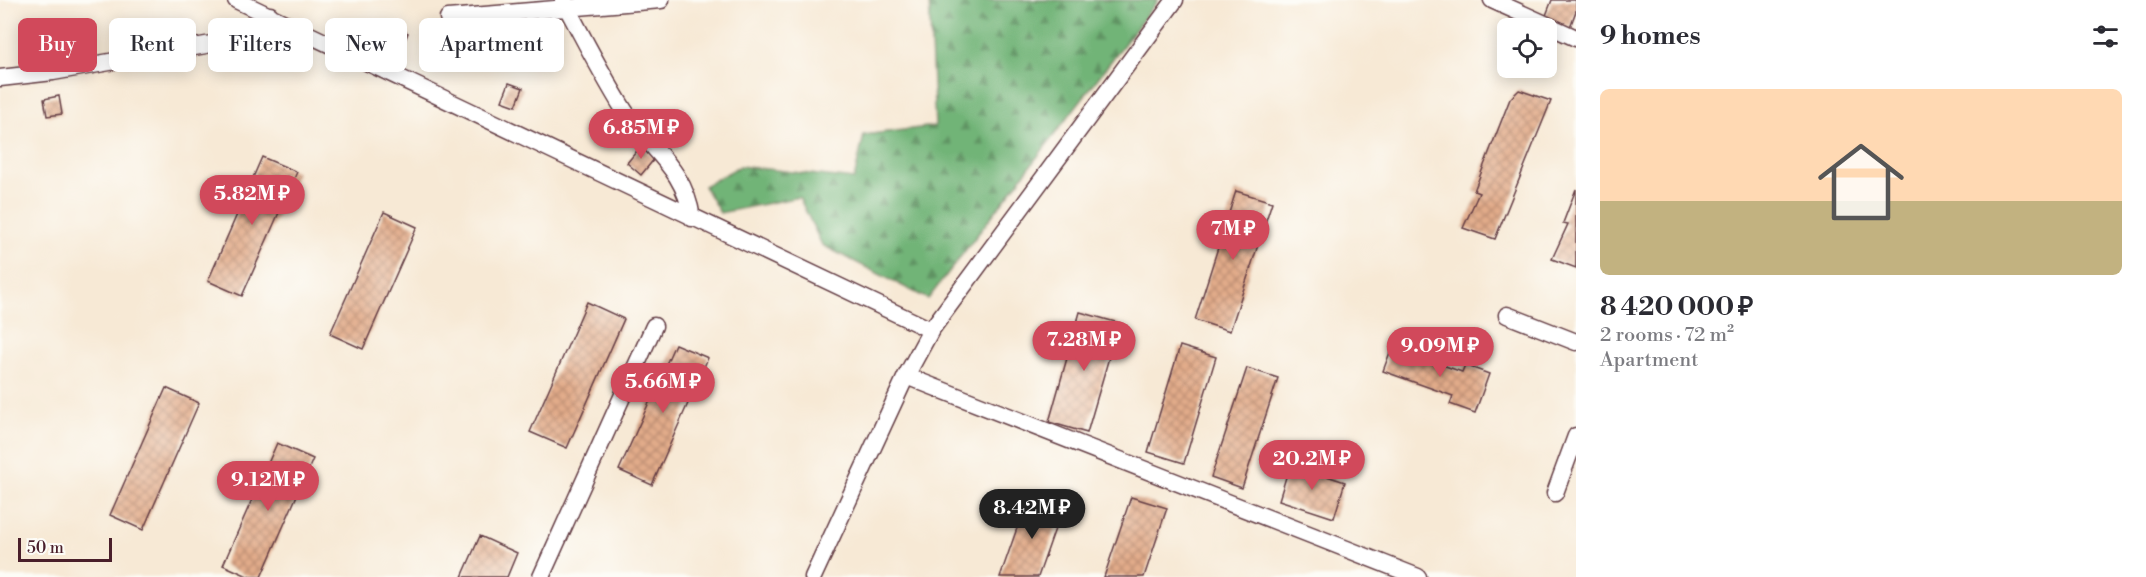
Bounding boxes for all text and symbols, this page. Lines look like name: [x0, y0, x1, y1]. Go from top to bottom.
chip: Buy: [18, 18, 97, 72]
chip: Rent: [109, 18, 196, 72]
chip: Filters: [208, 18, 313, 72]
chip: New: [325, 18, 407, 72]
chip: Apartment: [419, 18, 564, 72]
map controls: [1497, 18, 1557, 78]
button: locate: [1497, 18, 1557, 78]
text: 9 homes: [1600, 20, 1701, 52]
icon: filters: [2089, 20, 2122, 53]
pin: 6.85M ₽: [586, 109, 696, 160]
text: 6.85M ₽: [603, 116, 679, 141]
icon: home: [1807, 128, 1915, 236]
pin: 5.82M ₽: [197, 175, 307, 226]
text: 5.82M ₽: [214, 182, 290, 207]
pin: 7M ₽: [1197, 210, 1269, 261]
text: 7M ₽: [1210, 217, 1256, 242]
text: 8 420 000 ₽: [1600, 291, 1753, 323]
pin: 7.28M ₽: [1029, 321, 1139, 372]
text: 2 rooms · 72 m²: [1600, 323, 1734, 348]
pin: 9.09M ₽: [1385, 327, 1495, 378]
text: 7.28M ₽: [1047, 328, 1121, 353]
text: 9.09M ₽: [1401, 334, 1479, 359]
text: Apartment: [1600, 348, 1698, 373]
pin: 5.66M ₽: [608, 363, 718, 414]
text: 5.66M ₽: [625, 370, 701, 395]
pin: 20.2M ₽: [1257, 440, 1367, 491]
text: 20.2M ₽: [1273, 447, 1351, 472]
pin: 9.12M ₽: [213, 461, 323, 512]
text: 9.12M ₽: [231, 468, 305, 493]
pin: 8.42M ₽: [977, 489, 1087, 540]
text: 8.42M ₽: [993, 496, 1071, 521]
scale bar: [18, 535, 112, 562]
text: 50 m: [27, 538, 64, 558]

